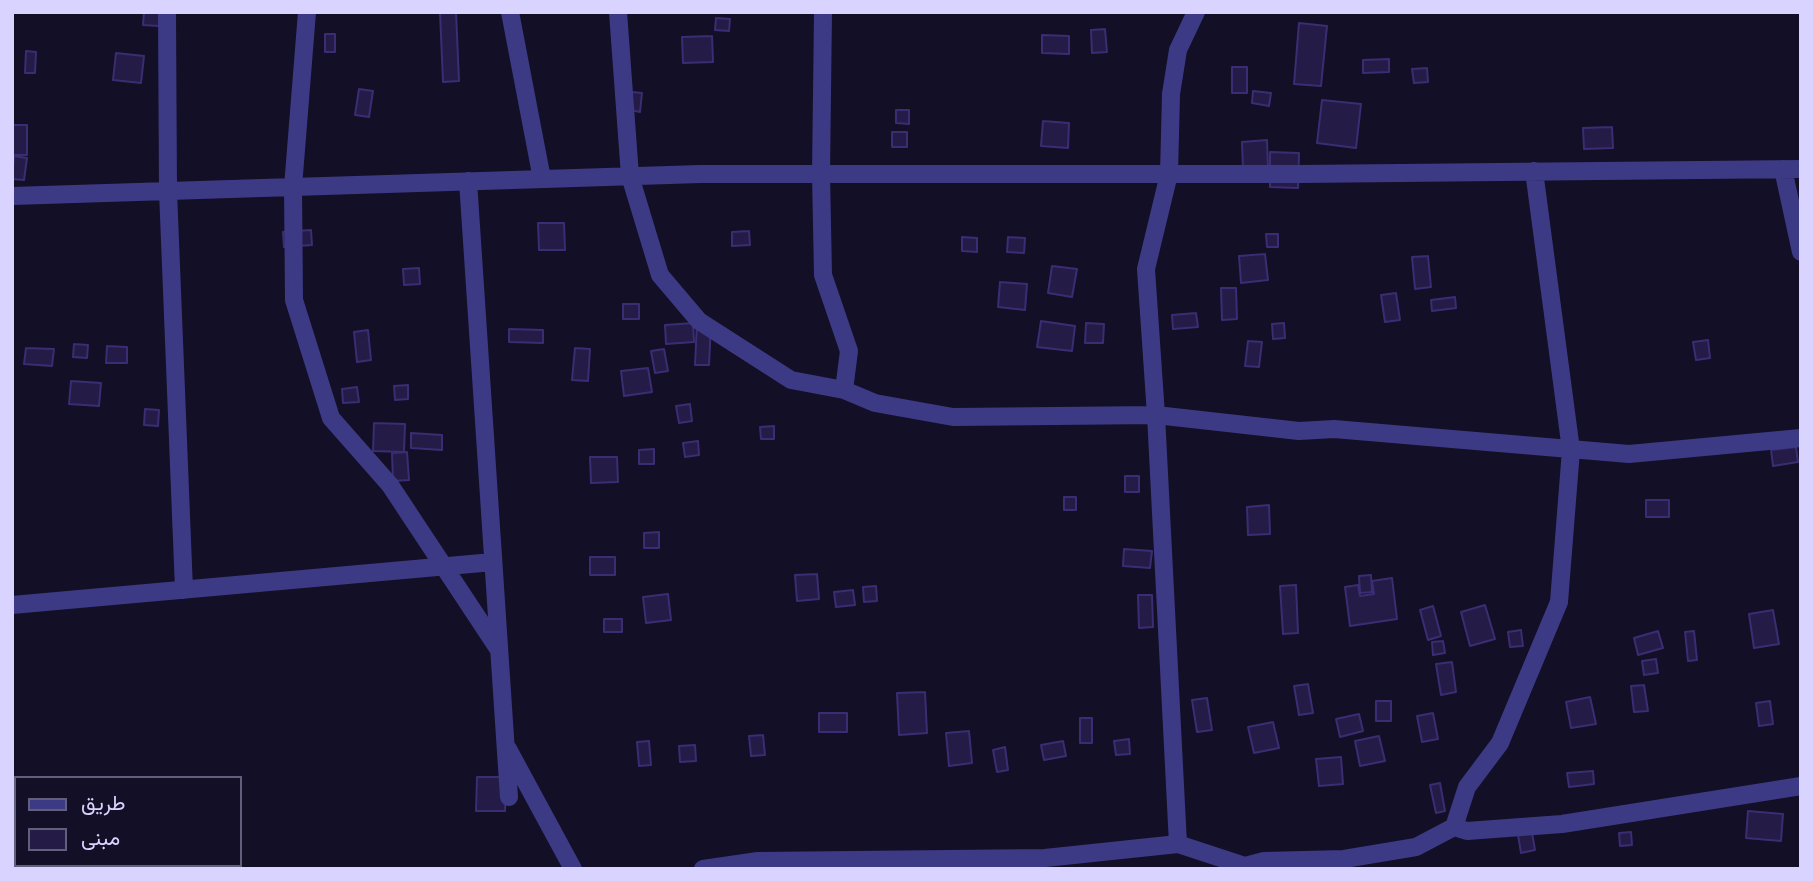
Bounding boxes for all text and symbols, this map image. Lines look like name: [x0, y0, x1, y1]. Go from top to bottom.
legend: [14, 776, 242, 867]
text: طريق: [81, 789, 126, 816]
text: مبنى: [81, 824, 120, 851]

